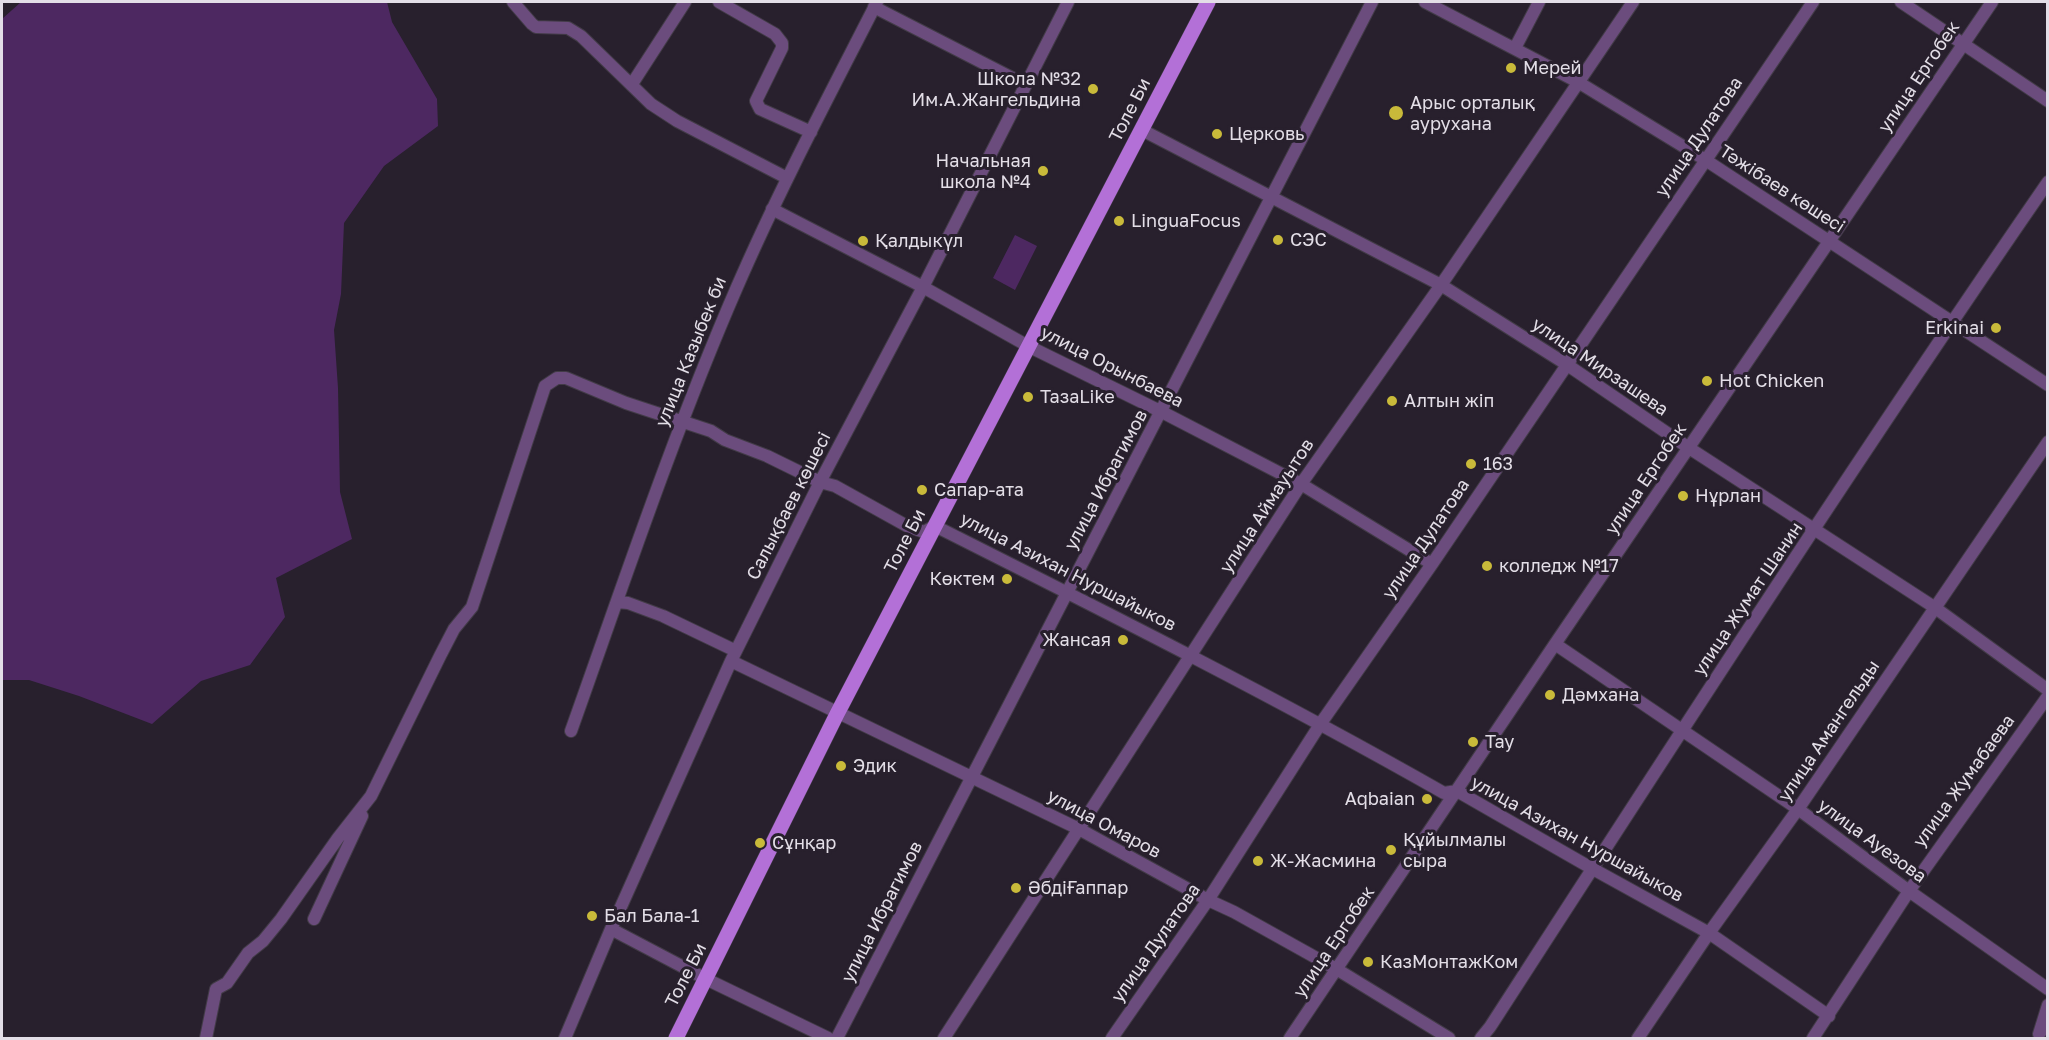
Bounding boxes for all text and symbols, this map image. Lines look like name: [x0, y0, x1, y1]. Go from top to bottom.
street label: улица Ергобек: [1874, 17, 1964, 137]
place label: Мерей: [1523, 57, 1581, 79]
marker: Мерей: [1504, 61, 1518, 75]
place label: Школа №32 Им.А.Жангельдина: [912, 68, 1081, 110]
street label: улица Дулатова: [1651, 73, 1747, 201]
street label: Толе Би: [1105, 75, 1155, 145]
marker: Школа №32 Им.А.Жангельдина: [1086, 82, 1100, 96]
place label: Арыс орталық аурухана: [1410, 92, 1535, 134]
marker: Арыс орталық аурухана: [1387, 104, 1405, 122]
place label: Церковь: [1229, 123, 1305, 145]
marker: Церковь: [1210, 127, 1224, 141]
street label: Тәжібаев көшесі: [1715, 140, 1849, 238]
place label: Начальная школа №4: [936, 150, 1031, 192]
marker: Начальная школа №4: [1036, 164, 1050, 178]
place label: LinguaFocus: [1131, 210, 1241, 232]
marker: LinguaFocus: [1112, 214, 1126, 228]
place label: СЭС: [1290, 229, 1327, 251]
place label: Қалдыкүл: [875, 230, 963, 252]
marker: СЭС: [1271, 233, 1285, 247]
marker: Қалдыкүл: [856, 234, 870, 248]
street label: улица Казыбек би: [651, 274, 731, 430]
street label: улица Мирзашева: [1528, 313, 1672, 421]
place label: Erkinai: [1925, 317, 1984, 339]
marker: Erkinai: [1989, 321, 2003, 335]
street label: улица Орынбаева: [1037, 322, 1187, 412]
place label: Hot Chicken: [1719, 370, 1824, 392]
marker: Hot Chicken: [1700, 374, 1714, 388]
place label: ТазаLike: [1040, 386, 1115, 408]
marker: ТазаLike: [1021, 390, 1035, 404]
place label: Алтын жіп: [1404, 390, 1494, 412]
marker: Алтын жіп: [1385, 394, 1399, 408]
street label: улица Ибрагимов: [1060, 406, 1152, 554]
street label: улица Ергобек: [1601, 419, 1691, 539]
street label: Салықбаев көшесі: [742, 429, 836, 583]
street label: улица Аймауытов: [1215, 435, 1319, 577]
place label: 163: [1483, 453, 1513, 475]
marker: 163: [1464, 457, 1478, 471]
street label: улица Дулатова: [1378, 475, 1474, 603]
place label: Сапар-ата: [934, 479, 1024, 501]
marker: Сапар-ата: [915, 483, 929, 497]
place label: Нұрлан: [1695, 485, 1761, 507]
marker: Нұрлан: [1676, 489, 1690, 503]
street label: Толе Би: [880, 506, 930, 576]
street label: улица Азихан Нуршайыков: [956, 508, 1180, 636]
street label: улица Жумат Шанин: [1689, 518, 1807, 680]
place label: колледж №17: [1499, 555, 1619, 577]
marker: колледж №17: [1480, 559, 1494, 573]
place label: Көктем: [930, 568, 995, 590]
marker: Көктем: [1000, 572, 1014, 586]
place label: Жансая: [1043, 629, 1111, 651]
marker: Жансая: [1116, 633, 1130, 647]
street label: улица Амангельды: [1774, 656, 1884, 806]
place label: Дәмхана: [1562, 684, 1639, 706]
marker: Дәмхана: [1543, 688, 1557, 702]
street label: улица Жумабаева: [1909, 710, 2019, 852]
place label: Тау: [1485, 731, 1514, 753]
marker: Тау: [1466, 735, 1480, 749]
place label: Эдик: [853, 755, 897, 777]
marker: Эдик: [834, 759, 848, 773]
street label: улица Азихан Нуршайыков: [1467, 771, 1687, 907]
street label: улица Омаров: [1043, 785, 1165, 863]
place label: Aqbaian: [1345, 788, 1415, 810]
marker: Aqbaian: [1420, 792, 1434, 806]
street label: улица Ауезова: [1813, 794, 1931, 888]
place label: Құйылмалы сыра: [1403, 829, 1506, 872]
place label: Cұнқар: [772, 832, 836, 854]
marker: Cұнқар: [753, 836, 767, 850]
street label: улица Ибрагимов: [837, 838, 927, 986]
marker: Құйылмалы сыра: [1384, 843, 1398, 857]
place label: Ж-Жасмина: [1270, 850, 1376, 872]
marker: Ж-Жасмина: [1251, 854, 1265, 868]
place label: ӘбдіҒаппар: [1028, 877, 1128, 899]
street label: улица Дулатова: [1107, 879, 1205, 1007]
marker: ӘбдіҒаппар: [1009, 881, 1023, 895]
street label: улица Ергобек: [1289, 882, 1379, 1002]
place label: Бал Бала-1: [604, 905, 700, 927]
marker: Бал Бала-1: [585, 909, 599, 923]
street label: Толе Би: [661, 940, 711, 1010]
place label: КазМонтажКом: [1380, 951, 1518, 973]
marker: КазМонтажКом: [1361, 955, 1375, 969]

